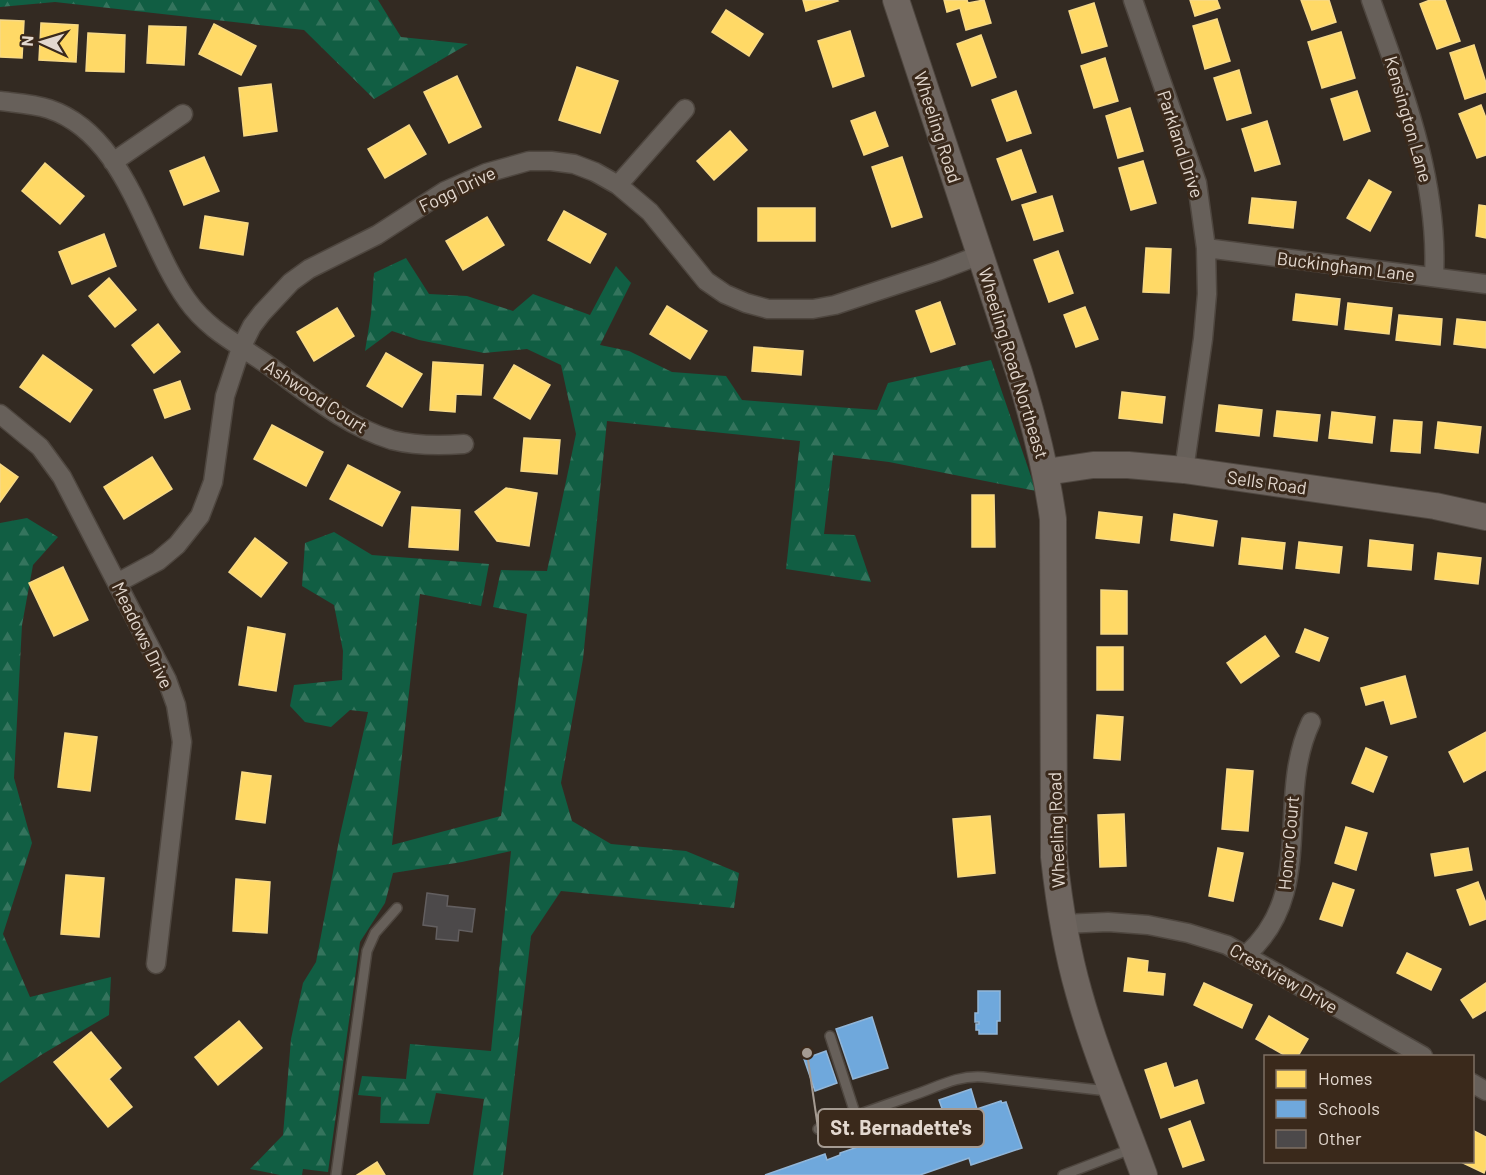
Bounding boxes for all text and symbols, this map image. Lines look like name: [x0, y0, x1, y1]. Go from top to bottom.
north arrow: [12, 12, 72, 72]
text: N: [17, 35, 36, 47]
street label: Kensington Lane: [1380, 53, 1438, 185]
street label: Wheeling Road: [910, 68, 966, 186]
street label: Parkland Drive: [1153, 87, 1209, 201]
street label: Fogg Drive: [415, 161, 499, 217]
street label: Buckingham Lane: [1276, 247, 1416, 285]
street label: Wheeling Road Northeast: [974, 265, 1054, 461]
street label: Ashwood Court: [260, 354, 372, 438]
street label: Sells Road: [1226, 466, 1308, 498]
street label: Meadows Drive: [108, 578, 178, 692]
street label: Wheeling Road: [1043, 772, 1069, 888]
street label: Honor Court: [1273, 795, 1303, 891]
street label: Crestview Drive: [1226, 938, 1342, 1018]
legend: [1264, 1055, 1474, 1163]
text: Homes: [1318, 1067, 1372, 1089]
text: Schools: [1318, 1097, 1380, 1119]
callout: St. Bernadette's: [818, 1109, 984, 1147]
text: St. Bernadette's: [830, 1115, 972, 1139]
text: Other: [1318, 1127, 1362, 1149]

